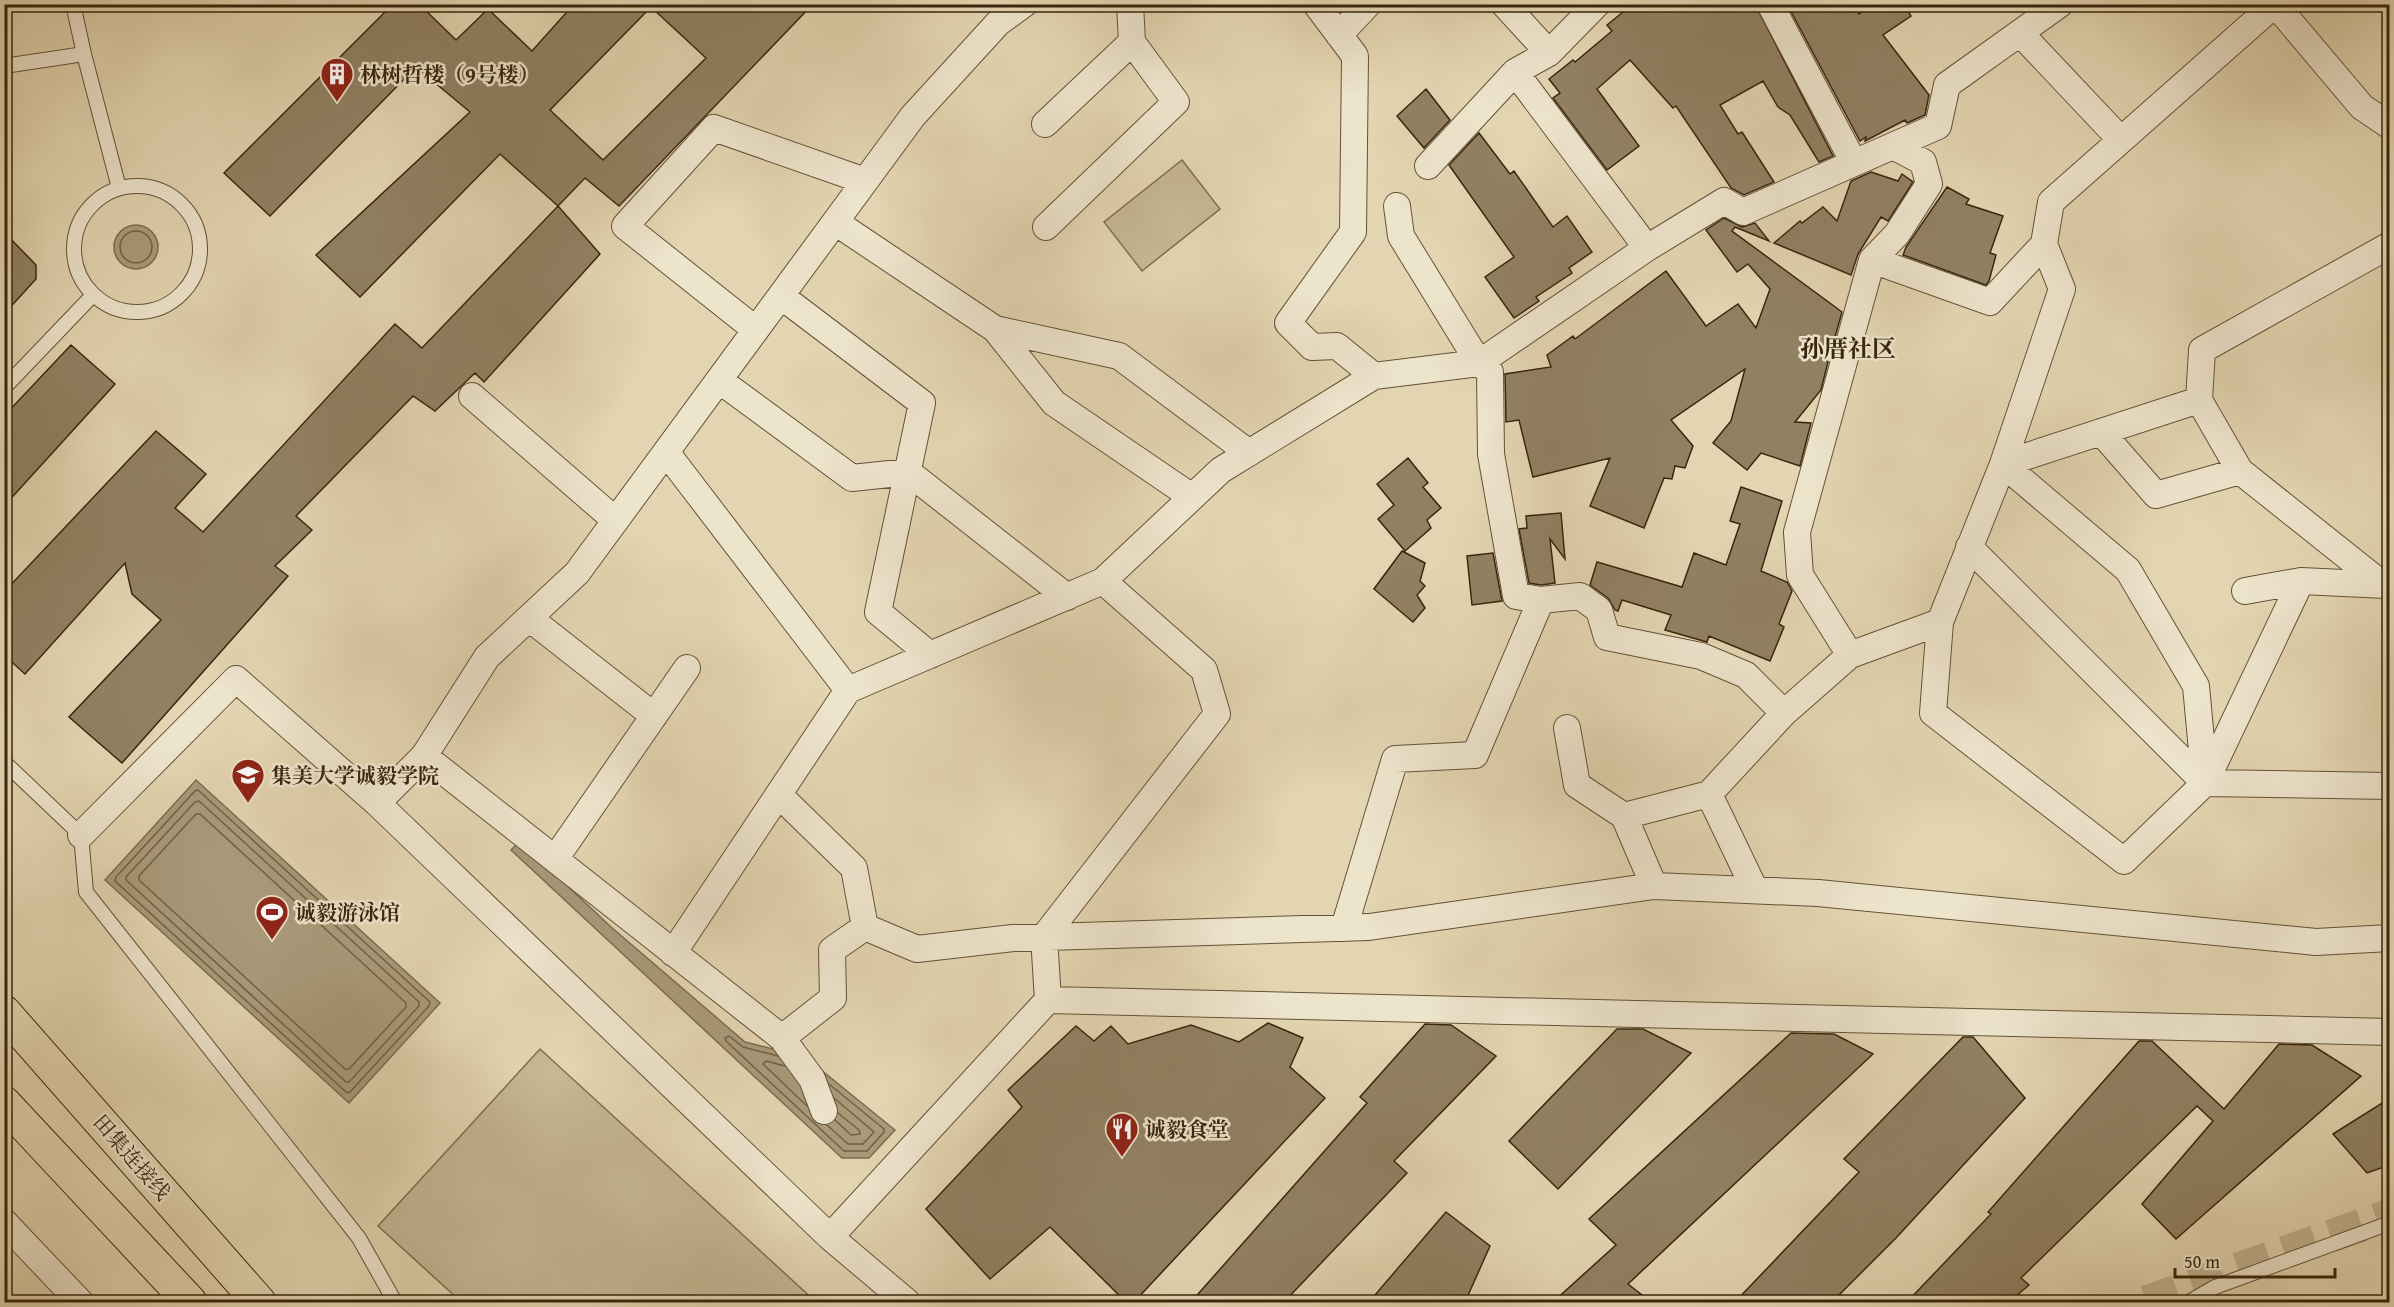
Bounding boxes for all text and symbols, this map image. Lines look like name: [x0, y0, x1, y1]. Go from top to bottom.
building icon: 林树哲楼（9号楼）: [319, 56, 355, 103]
place label: 林树哲楼（9号楼）: [360, 59, 539, 90]
district label: 孙厝社区: [1800, 331, 1896, 366]
school or university icon: 集美大学诚毅学院: [230, 757, 266, 804]
place label: 集美大学诚毅学院: [271, 760, 439, 791]
sports icon: 诚毅游泳馆: [254, 894, 290, 941]
place label: 诚毅游泳馆: [295, 897, 400, 928]
street label: 田集连接线: [86, 1107, 178, 1207]
restaurant icon: 诚毅食堂: [1104, 1111, 1140, 1158]
place label: 诚毅食堂: [1145, 1114, 1229, 1145]
scale bar: [2175, 1241, 2336, 1279]
text: 50 m: [2184, 1248, 2220, 1275]

